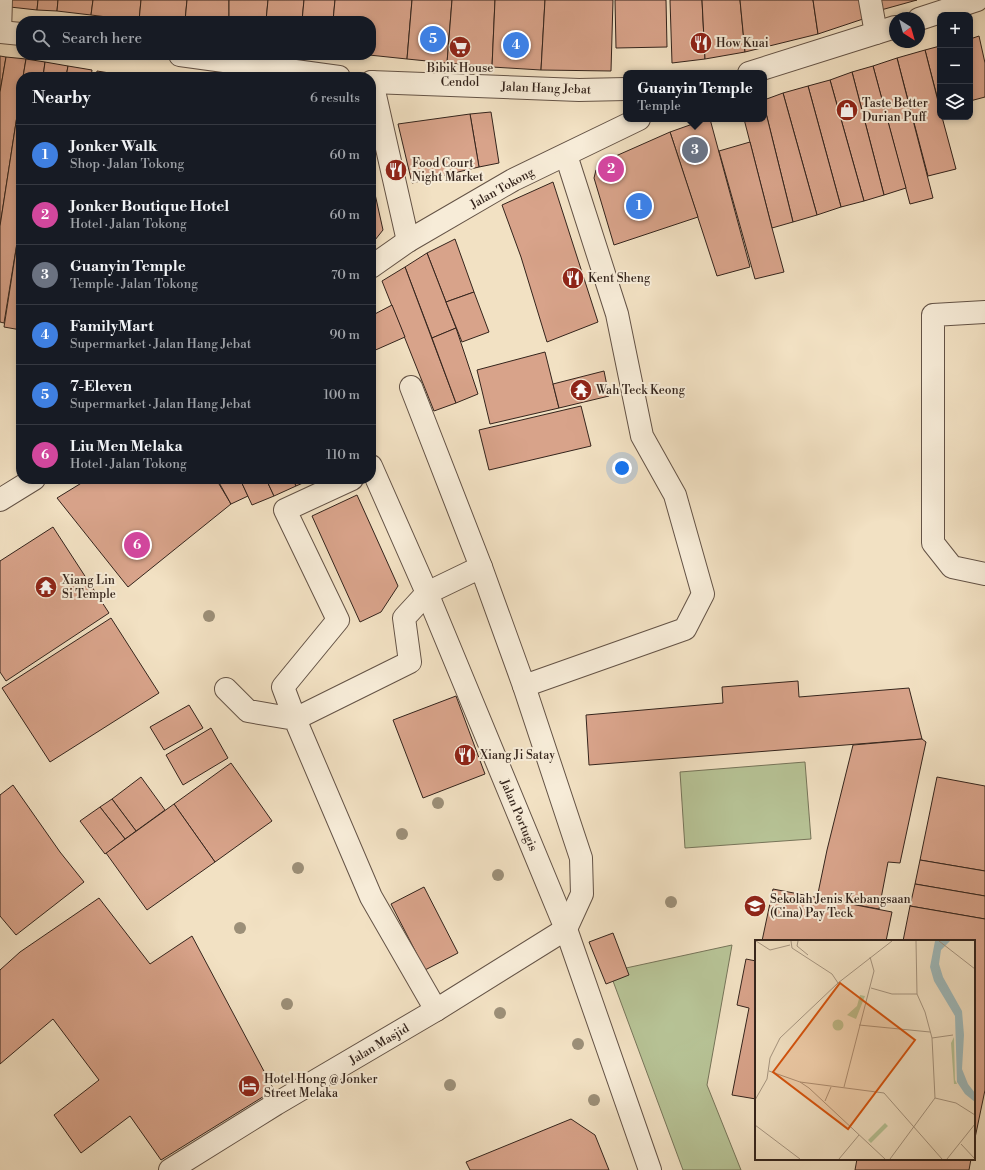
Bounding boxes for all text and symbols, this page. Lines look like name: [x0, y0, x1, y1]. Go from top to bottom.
north arrow: [889, 12, 925, 48]
map controls: [937, 12, 973, 120]
button: +: [937, 12, 973, 48]
search box: [16, 16, 376, 60]
pin: 5: [420, 24, 446, 54]
icon: search: [30, 27, 52, 49]
text: Search here: [62, 29, 142, 48]
pin: 4: [503, 30, 529, 60]
restaurant icon: How Kuai: [688, 30, 714, 56]
supermarket icon: Bibik House Cendol: [447, 34, 473, 60]
place label: How Kuai: [716, 36, 769, 51]
button: −: [937, 48, 973, 84]
place label: Bibik House Cendol: [426, 61, 493, 90]
popup: [623, 70, 767, 122]
street label: Jalan Hang Jebat: [500, 79, 592, 98]
text: Guanyin Temple: [637, 79, 753, 98]
button: layers: [937, 84, 973, 120]
text: Nearby: [32, 87, 91, 109]
text: 6 results: [310, 90, 360, 106]
place label: Taste Better Durian Puff: [862, 96, 928, 125]
shop icon: Taste Better Durian Puff: [834, 97, 860, 123]
text: Temple: [637, 98, 681, 114]
pin: 3: [682, 135, 708, 165]
text: Jonker Walk: [70, 137, 157, 156]
text: 1: [42, 147, 48, 163]
text: 60 m: [329, 147, 360, 163]
pin: 2: [598, 154, 624, 184]
text: Shop · Jalan Tokong: [70, 156, 184, 172]
place label: Food Court Night Market: [412, 156, 484, 185]
restaurant icon: Food Court Night Market: [383, 157, 409, 183]
street label: Jalan Tokong: [467, 164, 537, 213]
pin: 1: [626, 191, 652, 221]
text: Jonker Boutique Hotel: [70, 197, 229, 216]
text: 2: [41, 207, 49, 223]
text: 60 m: [329, 207, 360, 223]
text: Hotel · Jalan Tokong: [70, 216, 187, 232]
text: Guanyin Temple: [70, 257, 186, 276]
restaurant icon: Kent Sheng: [560, 265, 586, 291]
text: 3: [41, 267, 49, 283]
text: 70 m: [331, 267, 360, 283]
place label: Kent Sheng: [588, 271, 651, 286]
text: Temple · Jalan Tokong: [70, 276, 198, 292]
text: FamilyMart: [70, 317, 154, 336]
text: 4: [41, 327, 49, 343]
text: 90 m: [329, 327, 360, 343]
text: Supermarket · Jalan Hang Jebat: [70, 336, 251, 352]
text: 7-Eleven: [70, 377, 132, 396]
temple icon: Wah Teck Keong: [568, 377, 594, 403]
place label: Wah Teck Keong: [595, 383, 686, 398]
text: 5: [41, 387, 49, 403]
text: 100 m: [324, 387, 360, 403]
text: Supermarket · Jalan Hang Jebat: [70, 396, 251, 412]
text: Liu Men Melaka: [70, 437, 183, 456]
text: 6: [41, 447, 49, 463]
text: 110 m: [326, 447, 360, 463]
text: Hotel · Jalan Tokong: [70, 456, 187, 472]
your location: [612, 458, 632, 478]
pin: 6: [124, 530, 150, 560]
place label: Xiang Lin Si Temple: [61, 573, 116, 602]
temple icon: Xiang Lin Si Temple: [33, 574, 59, 600]
restaurant icon: Xiang Ji Satay: [452, 742, 478, 768]
place label: Xiang Ji Satay: [479, 748, 555, 763]
street label: Jalan Portugis: [496, 776, 540, 853]
place label: Sekolah Jenis Kebangsaan (Cina) Pay Teck: [770, 892, 911, 921]
school or university icon: Sekolah Jenis Kebangsaan (Cina) Pay Teck: [742, 893, 768, 919]
inset map: [755, 940, 975, 1160]
street label: Jalan Masjid: [346, 1021, 412, 1069]
place label: Hotel Hong @ Jonker Street Melaka: [264, 1072, 378, 1101]
hotel icon: Hotel Hong @ Jonker Street Melaka: [236, 1073, 262, 1099]

